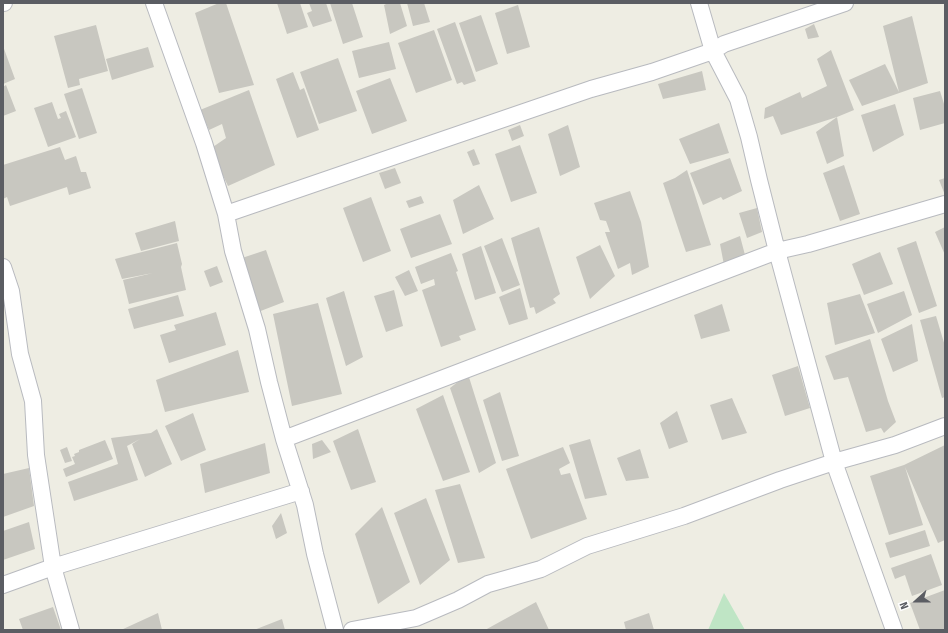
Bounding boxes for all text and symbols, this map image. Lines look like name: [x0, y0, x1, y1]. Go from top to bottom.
north arrow: [896, 581, 936, 621]
text: N: [897, 600, 912, 611]

